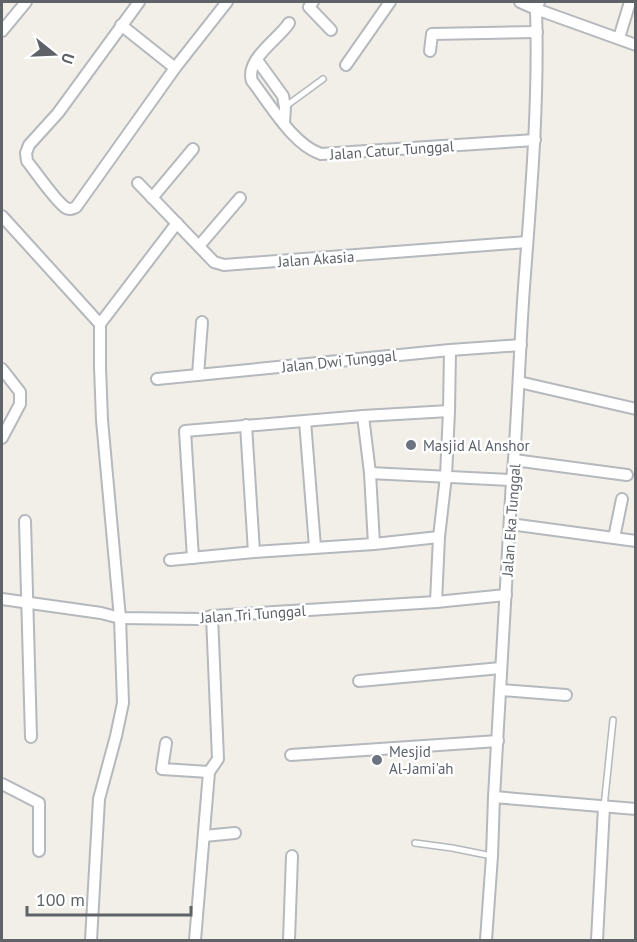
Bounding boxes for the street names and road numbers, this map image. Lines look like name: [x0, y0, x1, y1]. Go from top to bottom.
street label: Jalan Catur Tunggal: [328, 136, 455, 164]
street label: Jalan Akasia: [276, 247, 355, 271]
street label: Jalan Dwi Tunggal: [280, 345, 398, 377]
street label: Jalan Eka Tunggal: [498, 462, 524, 578]
street label: Jalan Tri Tunggal: [199, 601, 307, 627]

